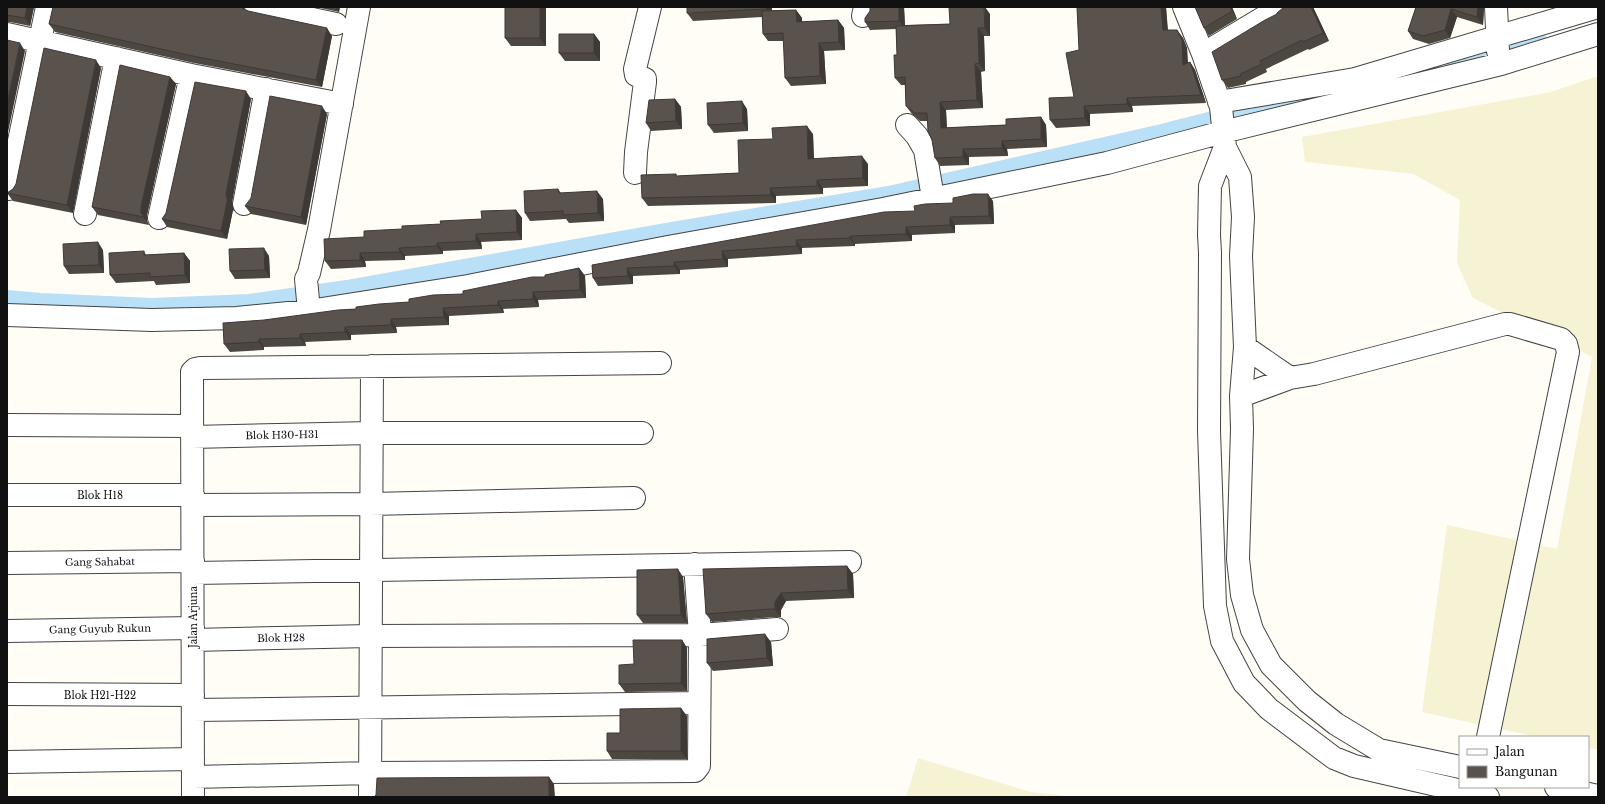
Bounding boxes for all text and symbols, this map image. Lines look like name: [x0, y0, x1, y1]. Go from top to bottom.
street label: Blok H30-H31: [245, 428, 319, 442]
street label: Blok H18: [77, 489, 123, 502]
street label: Gang Sahabat: [65, 555, 135, 569]
street label: Jalan Arjuna: [187, 586, 200, 650]
street label: Gang Guyub Rukun: [49, 622, 151, 636]
street label: Blok H28: [257, 631, 305, 645]
street label: Blok H21-H22: [64, 689, 136, 702]
legend: [1459, 736, 1589, 788]
text: Jalan: [1493, 744, 1525, 759]
text: Bangunan: [1495, 764, 1558, 779]

